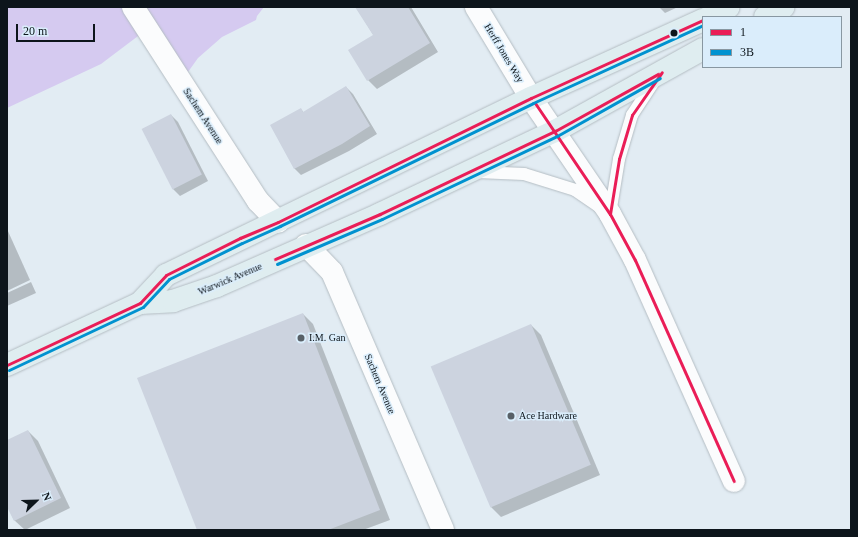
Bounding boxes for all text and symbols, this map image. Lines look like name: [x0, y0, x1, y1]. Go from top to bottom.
scale bar: [18, 16, 97, 42]
legend: [702, 16, 842, 68]
street label: Herff Jones Way: [482, 21, 526, 85]
text: 20 m: [23, 24, 47, 38]
text: 1: [740, 25, 746, 39]
unlabelled marker: [669, 28, 679, 38]
text: 3B: [740, 45, 754, 59]
street label: Sachem Avenue: [180, 86, 226, 146]
street label: Warwick Avenue: [196, 260, 264, 298]
place label: I.M. Gan: [309, 332, 345, 344]
marker: I.M. Gan: [296, 333, 306, 343]
street label: Sachem Avenue: [362, 352, 398, 416]
place label: Ace Hardware: [519, 410, 577, 422]
marker: Ace Hardware: [506, 411, 516, 421]
north arrow: [16, 481, 56, 521]
text: N: [40, 490, 54, 502]

